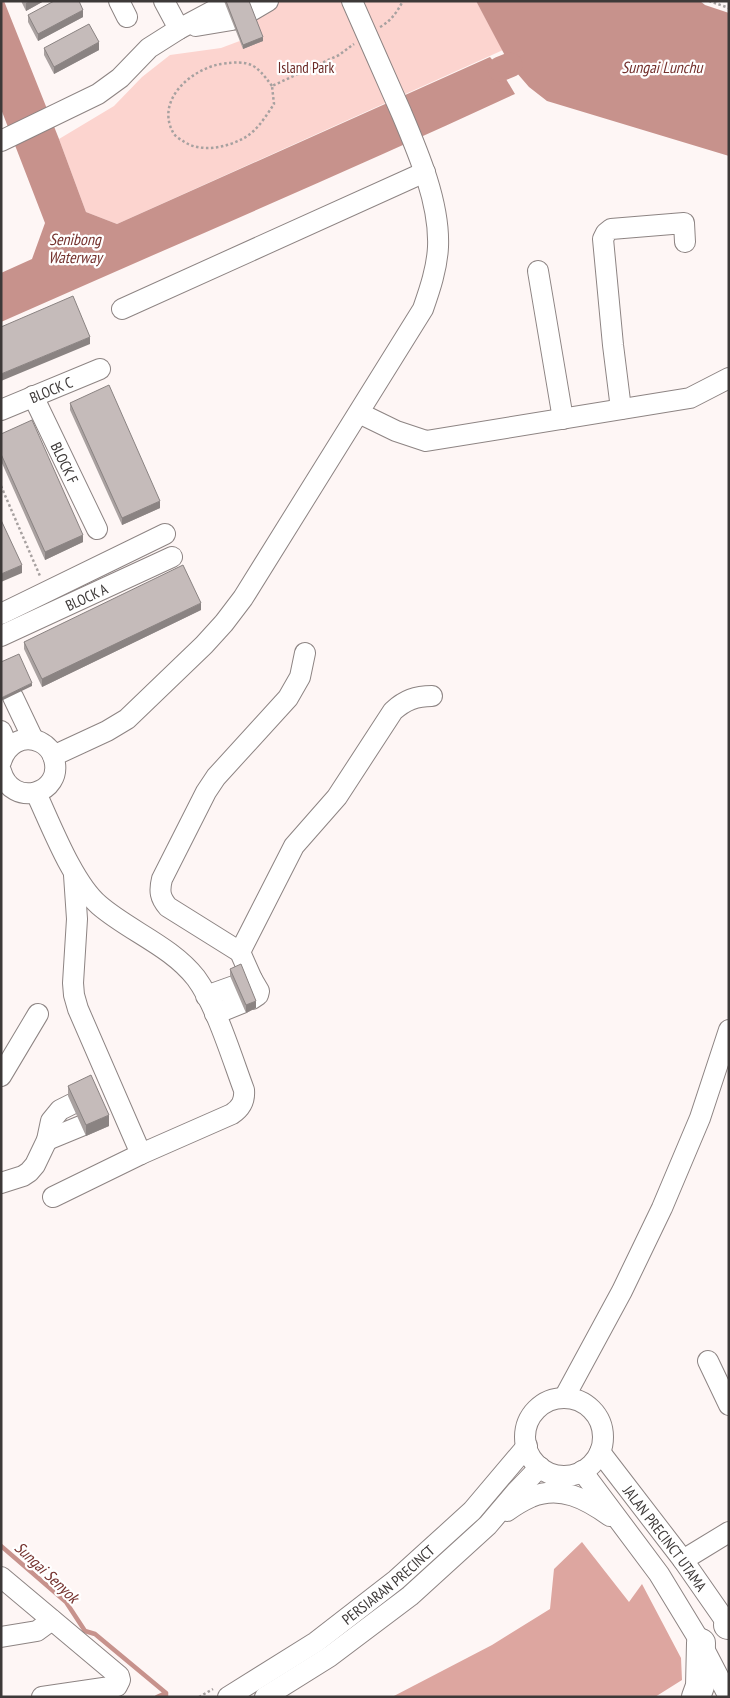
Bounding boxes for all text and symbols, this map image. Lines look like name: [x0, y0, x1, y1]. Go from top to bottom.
water label: Sungai Lunchu: [621, 57, 704, 77]
park label: Island Park: [278, 58, 334, 77]
water label: Senibong Waterway: [48, 229, 104, 267]
street label: BLOCK C: [27, 372, 75, 407]
street label: BLOCK F: [47, 439, 83, 487]
street label: BLOCK A: [62, 578, 111, 615]
street label: JALAN PRECINCT UTAMA: [619, 1480, 712, 1595]
water label: Sungai Senyok: [11, 1537, 85, 1608]
street label: PERSIARAN PRECINCT: [338, 1540, 438, 1628]

